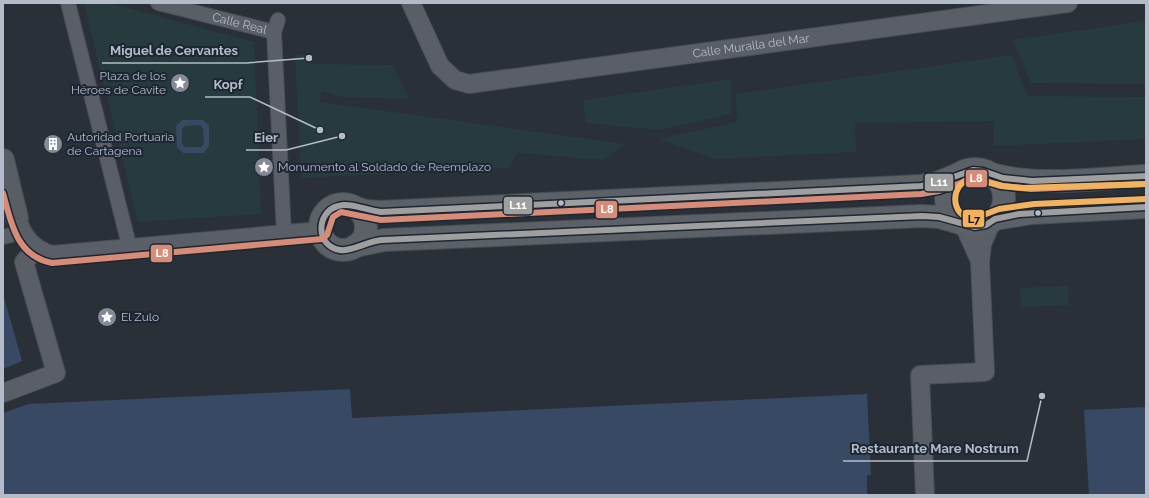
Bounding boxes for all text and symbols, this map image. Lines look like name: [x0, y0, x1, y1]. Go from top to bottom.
street label: Calle Real: [211, 10, 269, 37]
street label: Calle Muralla del Mar: [692, 31, 811, 61]
callout: Miguel de Cervantes: [102, 38, 246, 63]
text: Miguel de Cervantes: [110, 43, 239, 58]
place label: Plaza de los Héroes de Cavite: [71, 69, 166, 97]
place icon: Plaza de los Héroes de Cavite: [169, 72, 191, 94]
callout: Kopf: [205, 72, 250, 97]
text: Kopf: [213, 77, 244, 92]
callout: Eier: [246, 125, 286, 150]
place label: Autoridad Portuaria de Cartagena: [67, 130, 174, 158]
text: Eier: [254, 130, 278, 145]
building icon: Autoridad Portuaria de Cartagena: [42, 133, 64, 155]
place icon: Monumento al Soldado de Reemplazo: [253, 156, 275, 178]
place label: Monumento al Soldado de Reemplazo: [278, 160, 491, 174]
line badge: L8: [965, 169, 988, 188]
text: L8: [969, 172, 983, 185]
line badge: L11: [924, 173, 954, 192]
text: L11: [930, 176, 948, 189]
line badge: L11: [503, 196, 533, 215]
unlabelled marker: [556, 198, 566, 208]
text: L11: [509, 199, 527, 212]
line badge: L8: [595, 200, 618, 219]
text: L8: [600, 203, 614, 216]
unlabelled marker: [1033, 208, 1043, 218]
line badge: L7: [962, 209, 985, 228]
text: L7: [968, 213, 981, 226]
line badge: L8: [150, 244, 173, 263]
text: L8: [155, 247, 169, 260]
place icon: El Zulo: [96, 306, 118, 328]
place label: El Zulo: [121, 310, 159, 324]
callout: Restaurante Mare Nostrum: [843, 436, 1027, 461]
text: Restaurante Mare Nostrum: [851, 441, 1019, 456]

